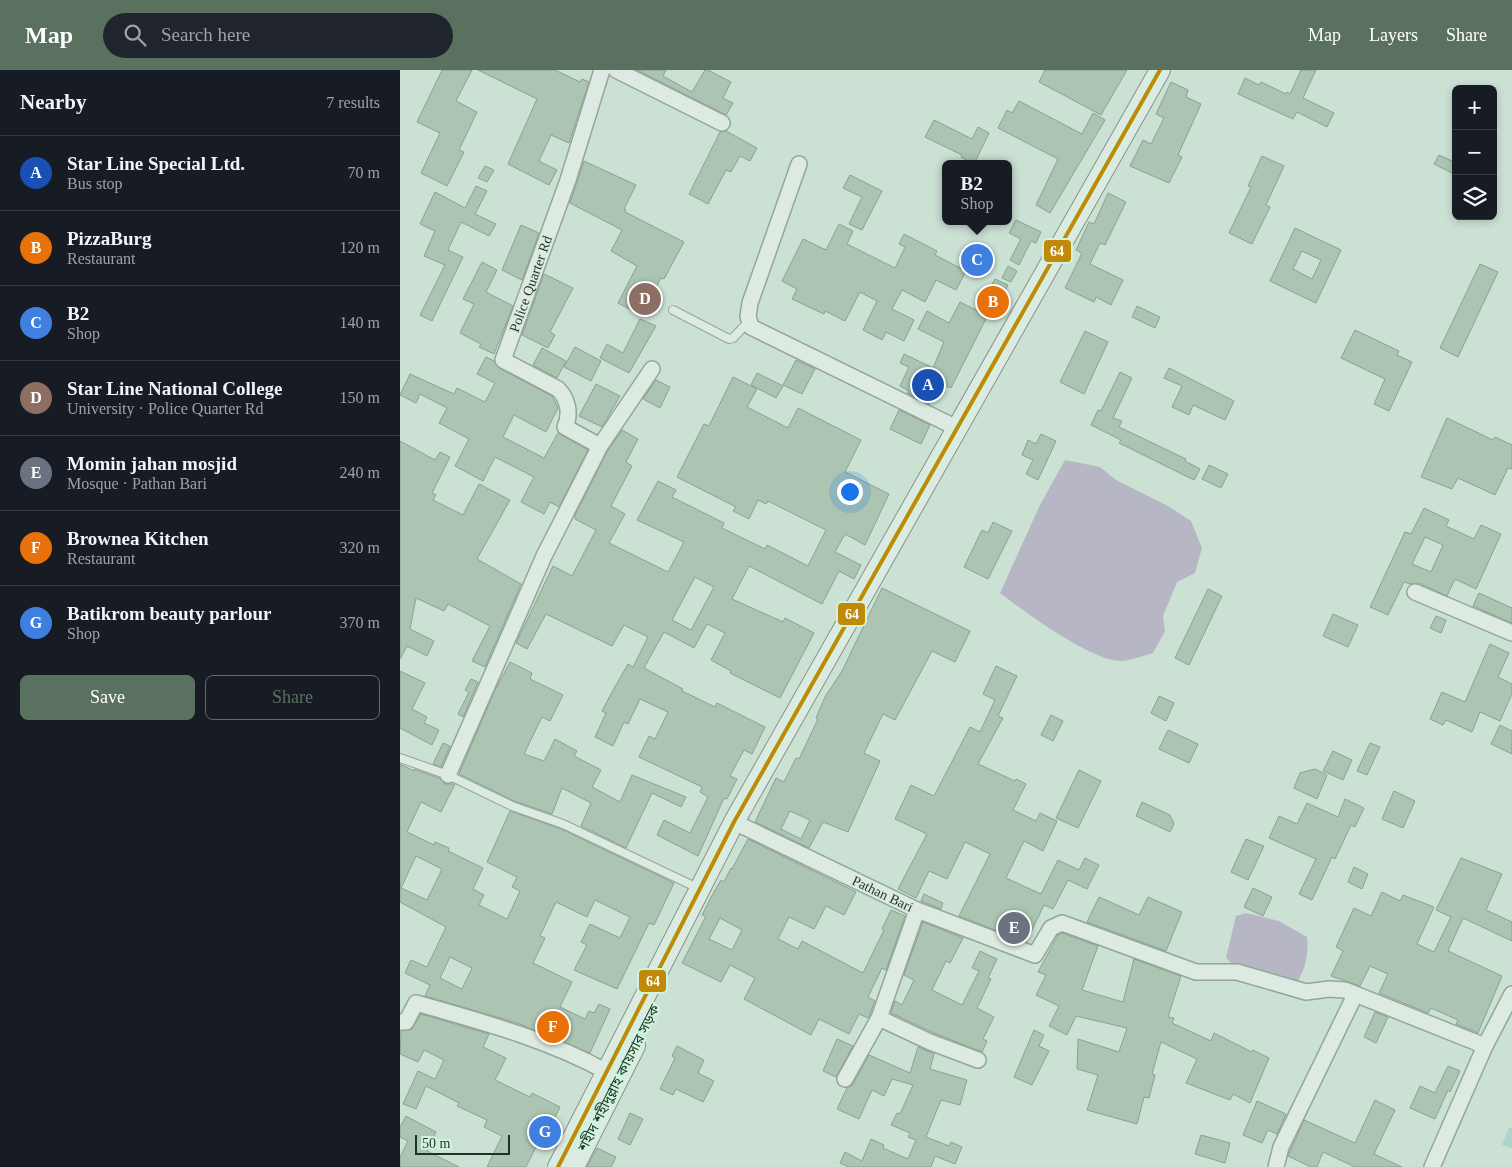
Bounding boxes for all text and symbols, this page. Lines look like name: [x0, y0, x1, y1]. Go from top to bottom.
search box: [103, 13, 453, 58]
icon: search: [121, 21, 149, 49]
text: Map: [25, 22, 73, 48]
text: Search here: [161, 24, 250, 45]
text: Map: [1308, 25, 1341, 45]
text: Layers: [1369, 25, 1418, 45]
text: Share: [1446, 25, 1487, 45]
map controls: [1452, 85, 1497, 220]
button: +: [1452, 85, 1497, 130]
text: Nearby: [20, 90, 87, 114]
text: 7 results: [326, 94, 380, 111]
button: −: [1452, 130, 1497, 175]
text: Star Line Special Ltd.: [67, 153, 245, 174]
popup: [942, 160, 1012, 225]
text: A: [30, 164, 42, 181]
text: 70 m: [348, 164, 380, 181]
text: B2: [961, 173, 983, 194]
text: Bus stop: [67, 175, 123, 192]
button: layers: [1452, 175, 1497, 220]
text: Shop: [961, 195, 993, 212]
text: PizzaBurg: [67, 228, 151, 249]
street label: Police Quarter Rd: [506, 234, 555, 334]
text: B: [31, 239, 41, 256]
text: 120 m: [340, 239, 380, 256]
line badge: 64: [1043, 239, 1072, 263]
pin: C: [961, 241, 993, 279]
text: 64: [1050, 244, 1064, 259]
text: Restaurant: [67, 250, 135, 267]
pin: D: [629, 280, 661, 318]
pin: B: [977, 283, 1009, 321]
text: B2: [67, 303, 89, 324]
text: C: [30, 314, 42, 331]
text: 140 m: [340, 314, 380, 331]
text: Shop: [67, 325, 100, 342]
pin: A: [912, 366, 944, 404]
text: Star Line National College: [67, 378, 283, 399]
text: D: [30, 389, 42, 406]
text: 150 m: [340, 389, 380, 406]
text: University · Police Quarter Rd: [67, 400, 263, 417]
text: Momin jahan mosjid: [67, 453, 237, 474]
text: E: [31, 464, 41, 481]
text: 240 m: [340, 464, 380, 481]
text: Mosque · Pathan Bari: [67, 475, 207, 492]
your location: [837, 479, 863, 505]
text: Brownea Kitchen: [67, 528, 209, 549]
text: F: [31, 539, 41, 556]
text: 320 m: [340, 539, 380, 556]
text: Restaurant: [67, 550, 135, 567]
line badge: 64: [837, 602, 866, 626]
text: Batikrom beauty parlour: [67, 603, 271, 624]
text: 64: [845, 607, 859, 622]
text: G: [30, 614, 42, 631]
text: 370 m: [340, 614, 380, 631]
text: Shop: [67, 625, 100, 642]
button: Save: [20, 675, 195, 720]
button: Share: [205, 675, 380, 720]
street label: Pathan Bari: [850, 873, 916, 915]
pin: E: [998, 909, 1030, 947]
line badge: 64: [638, 969, 667, 993]
text: 64: [646, 974, 660, 989]
street label: শহীদ শহীদুল্লাহ কায়সার সড়ক: [574, 1001, 663, 1155]
pin: F: [537, 1008, 569, 1046]
pin: G: [529, 1113, 561, 1151]
scale bar: [415, 1132, 510, 1155]
text: 50 m: [422, 1136, 450, 1151]

